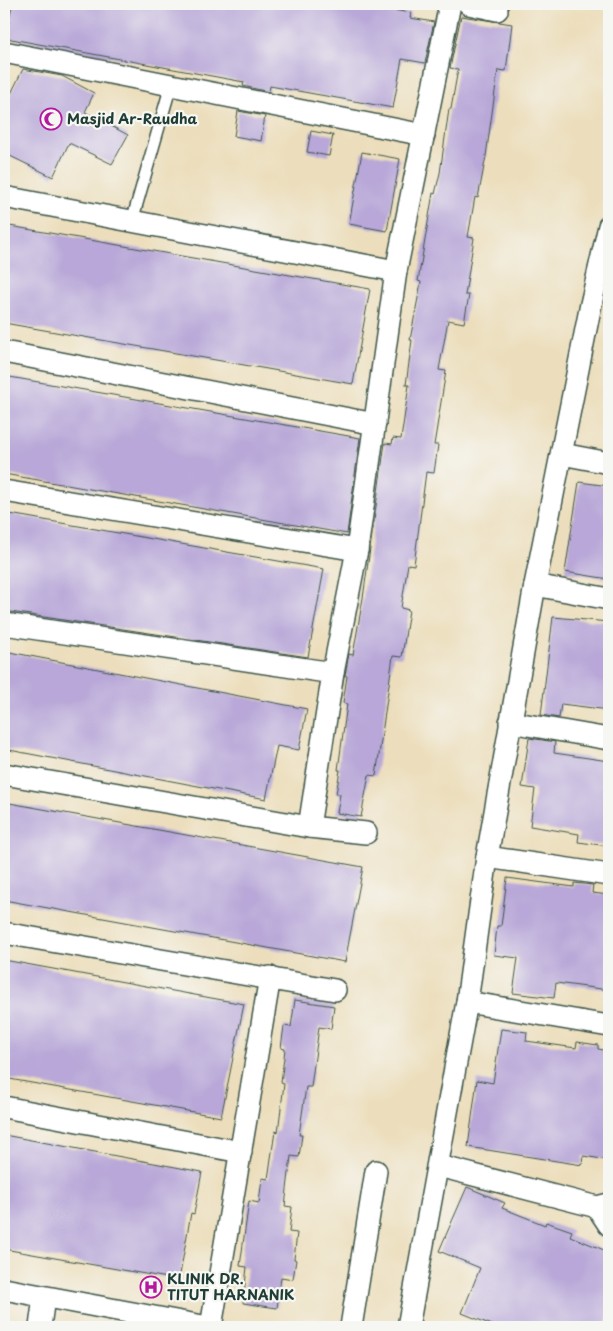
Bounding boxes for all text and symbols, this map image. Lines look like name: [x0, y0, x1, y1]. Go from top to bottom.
mosque icon: Masjid Ar-Raudha: [39, 107, 63, 131]
place label: Masjid Ar-Raudha: [67, 108, 197, 129]
place label: KLINIK DR. TITUT HARNANIK: [167, 1268, 294, 1305]
hospital icon: KLINIK DR. TITUT HARNANIK: [139, 1275, 163, 1299]

